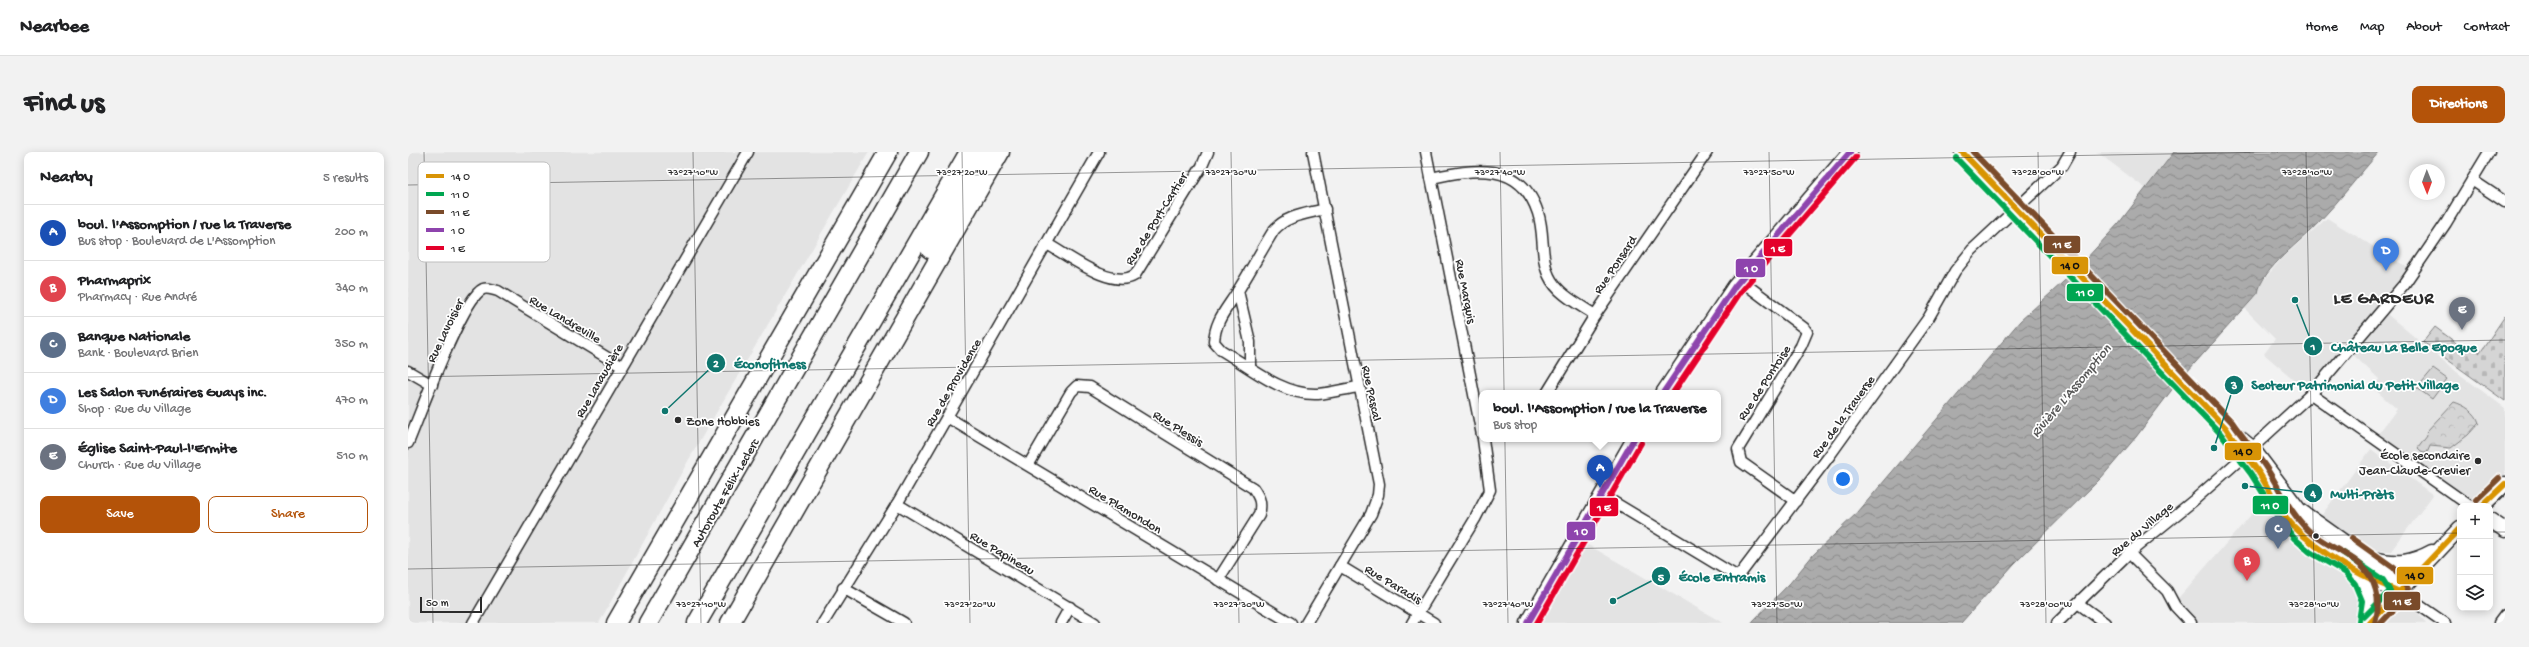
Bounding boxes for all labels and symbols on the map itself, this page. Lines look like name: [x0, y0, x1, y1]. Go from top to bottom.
legend: [418, 162, 550, 262]
north arrow: [2409, 164, 2445, 200]
text: 73°27'10"W: [667, 167, 718, 179]
text: 73°27'20"W: [936, 167, 988, 179]
text: 73°27'30"W: [1204, 167, 1257, 179]
text: 73°27'40"W: [1474, 167, 1526, 179]
text: 73°27'50"W: [1742, 167, 1795, 179]
text: 73°28'00"W: [2011, 167, 2064, 179]
text: 73°28'10"W: [2281, 167, 2333, 179]
street label: Rue de Port-Cartier: [1123, 169, 1192, 268]
text: 14 O: [450, 172, 470, 184]
text: 11 O: [450, 190, 469, 202]
text: 11 E: [450, 208, 470, 220]
text: 1 O: [450, 226, 465, 238]
street label: Rue Ponsard: [1591, 232, 1642, 297]
line badge: 11 E: [2043, 235, 2081, 254]
line badge: 1 E: [1763, 238, 1793, 257]
pin: D: [2373, 238, 2399, 271]
text: 11 E: [2052, 240, 2072, 252]
text: 1 E: [450, 244, 466, 256]
text: 1 E: [1770, 244, 1786, 256]
line badge: 14 O: [2051, 256, 2089, 275]
street label: Rue Marquis: [1451, 258, 1478, 326]
line badge: 1 O: [1735, 258, 1766, 278]
text: 14 O: [2060, 261, 2080, 273]
text: 1 O: [1743, 264, 1758, 276]
line badge: 11 O: [2066, 283, 2104, 302]
text: 11 O: [2075, 288, 2094, 300]
district label: LE GARDEUR: [2334, 290, 2435, 310]
street label: Rue Landreville: [526, 293, 603, 348]
street label: Rue Lavoisier: [424, 296, 469, 365]
pin: E: [2449, 297, 2475, 330]
callout: Château La Belle Epoque: [2303, 333, 2485, 359]
street label: Rue de Providence: [923, 336, 986, 430]
text: Château La Belle Epoque: [2330, 340, 2478, 357]
street label: Rue Lanaudière: [573, 341, 627, 421]
water label: Rivière L'Assomption: [2028, 341, 2116, 442]
text: 1: [2310, 341, 2316, 355]
street label: Rue de Pontoise: [1735, 343, 1795, 424]
callout: Éconofitness: [706, 350, 813, 376]
text: Éconofitness: [734, 357, 807, 374]
text: 2: [713, 358, 719, 372]
street label: Rue Pascal: [1357, 364, 1384, 423]
callout: Secteur Patrimonial du Petit Village: [2224, 372, 2467, 398]
street label: Rue de la Traverse: [1809, 373, 1879, 462]
text: Secteur Patrimonial du Petit Village: [2251, 378, 2459, 395]
text: 3: [2230, 380, 2237, 394]
street label: Rue Plessis: [1150, 408, 1207, 451]
marker: Zone Hobbies: [673, 415, 683, 425]
place label: Zone Hobbies: [686, 415, 761, 430]
street label: Autoroute Félix-Leclerc: [689, 436, 764, 550]
line badge: 14 O: [2224, 442, 2262, 461]
text: 14 O: [2233, 447, 2253, 459]
place label: École secondaire Jean-Claude-Crevier: [2359, 448, 2471, 479]
pin: A: [1587, 455, 1613, 488]
marker: École secondaire Jean-Claude-Crevier: [2473, 456, 2483, 466]
your location: [1833, 469, 1853, 489]
callout: Multi-Prèts: [2303, 480, 2402, 506]
street label: Rue Plamondon: [1085, 482, 1165, 538]
text: Multi-Prèts: [2330, 487, 2394, 504]
text: 4: [2309, 488, 2316, 502]
line badge: 11 O: [2252, 495, 2289, 515]
line badge: 1 E: [1589, 497, 1619, 517]
street label: Rue du Village: [2108, 499, 2177, 560]
text: 11 O: [2260, 501, 2279, 513]
text: 1 E: [1596, 503, 1612, 515]
pin: C: [2265, 516, 2291, 549]
line badge: 1 O: [1566, 521, 1596, 541]
text: 1 O: [1573, 527, 1588, 539]
street label: Rue Papineau: [967, 529, 1037, 579]
unlabelled marker: [2311, 531, 2321, 541]
pin: B: [2234, 548, 2260, 581]
street label: Rue Paradis: [1361, 562, 1425, 609]
callout: École Entramis: [1651, 563, 1773, 589]
line badge: 14 O: [2396, 566, 2434, 585]
text: École Entramis: [1679, 570, 1766, 587]
text: 14 O: [2405, 571, 2425, 583]
text: 5: [1658, 572, 1665, 586]
line badge: 11 E: [2383, 591, 2421, 611]
scale bar: [420, 595, 482, 614]
text: 11 E: [2392, 597, 2412, 609]
text: 73°27'10"W: [675, 599, 726, 611]
text: 73°27'20"W: [944, 599, 996, 611]
text: 73°27'30"W: [1212, 599, 1265, 611]
text: 73°27'40"W: [1482, 599, 1534, 611]
text: 73°27'50"W: [1750, 599, 1803, 611]
text: 73°28'00"W: [2019, 599, 2072, 611]
text: 73°28'10"W: [2288, 599, 2340, 611]

